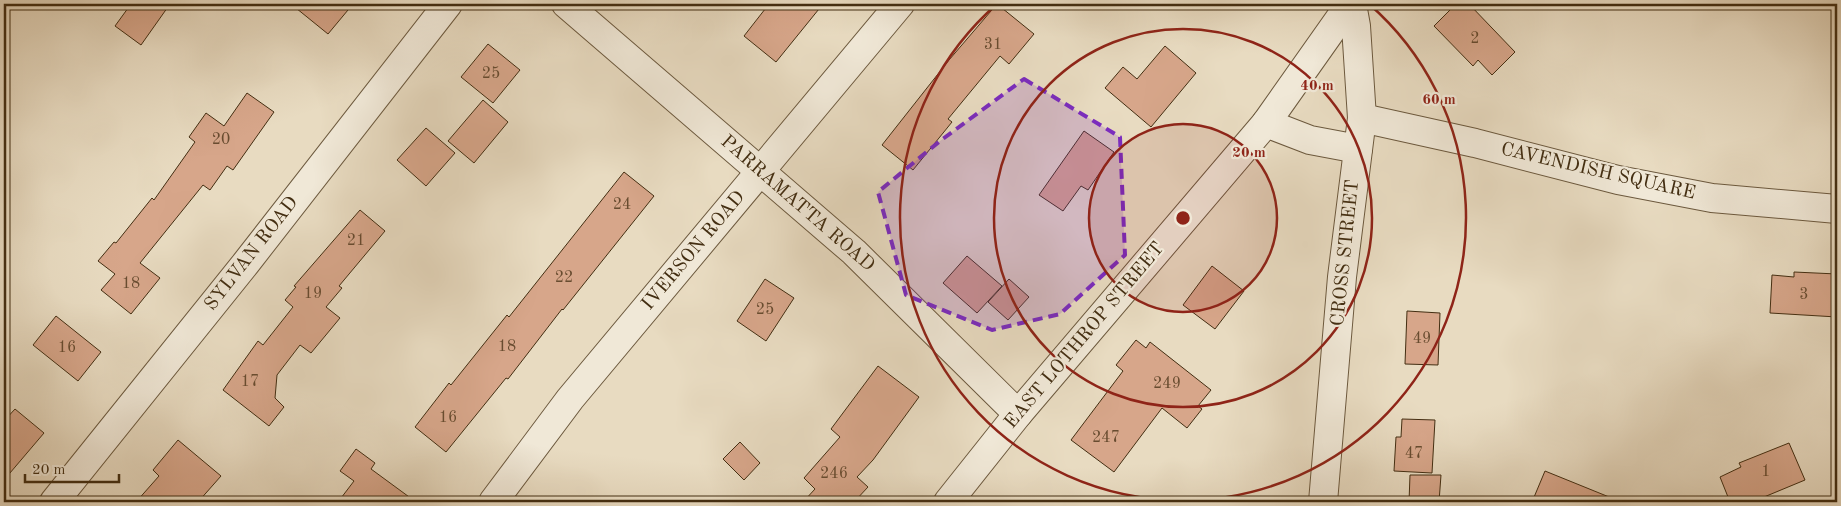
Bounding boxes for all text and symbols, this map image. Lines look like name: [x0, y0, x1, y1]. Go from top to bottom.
house number: 2: [1470, 31, 1480, 47]
house number: 31: [984, 37, 1002, 53]
house number: 25: [482, 66, 500, 82]
text: 40 m: [1300, 79, 1334, 94]
text: 60 m: [1422, 93, 1456, 108]
house number: 20: [212, 132, 230, 148]
street label: PARRAMATTA ROAD: [716, 132, 878, 276]
street label: CAVENDISH SQUARE: [1499, 140, 1697, 204]
text: 20 m: [1232, 146, 1266, 161]
street label: CROSS STREET: [1329, 179, 1363, 327]
street label: IVERSON ROAD: [639, 188, 749, 314]
street label: SYLVAN ROAD: [202, 193, 302, 315]
house number: 24: [613, 197, 631, 213]
centre of rings: [1174, 209, 1192, 227]
house number: 21: [347, 233, 365, 249]
street label: EAST LOTHROP STREET: [1002, 239, 1168, 433]
house number: 22: [555, 270, 573, 286]
house number: 18: [122, 276, 140, 292]
house number: 19: [304, 286, 322, 302]
house number: 3: [1799, 287, 1809, 303]
house number: 25: [756, 302, 774, 318]
house number: 49: [1413, 331, 1431, 347]
house number: 18: [498, 339, 516, 355]
house number: 16: [58, 340, 76, 356]
house number: 17: [241, 374, 259, 390]
house number: 249: [1153, 376, 1181, 392]
house number: 16: [439, 410, 457, 426]
house number: 247: [1092, 430, 1120, 446]
house number: 47: [1405, 446, 1423, 462]
scale bar: [25, 451, 119, 483]
text: 20 m: [32, 463, 66, 478]
house number: 1: [1761, 464, 1771, 480]
house number: 246: [820, 466, 848, 482]

